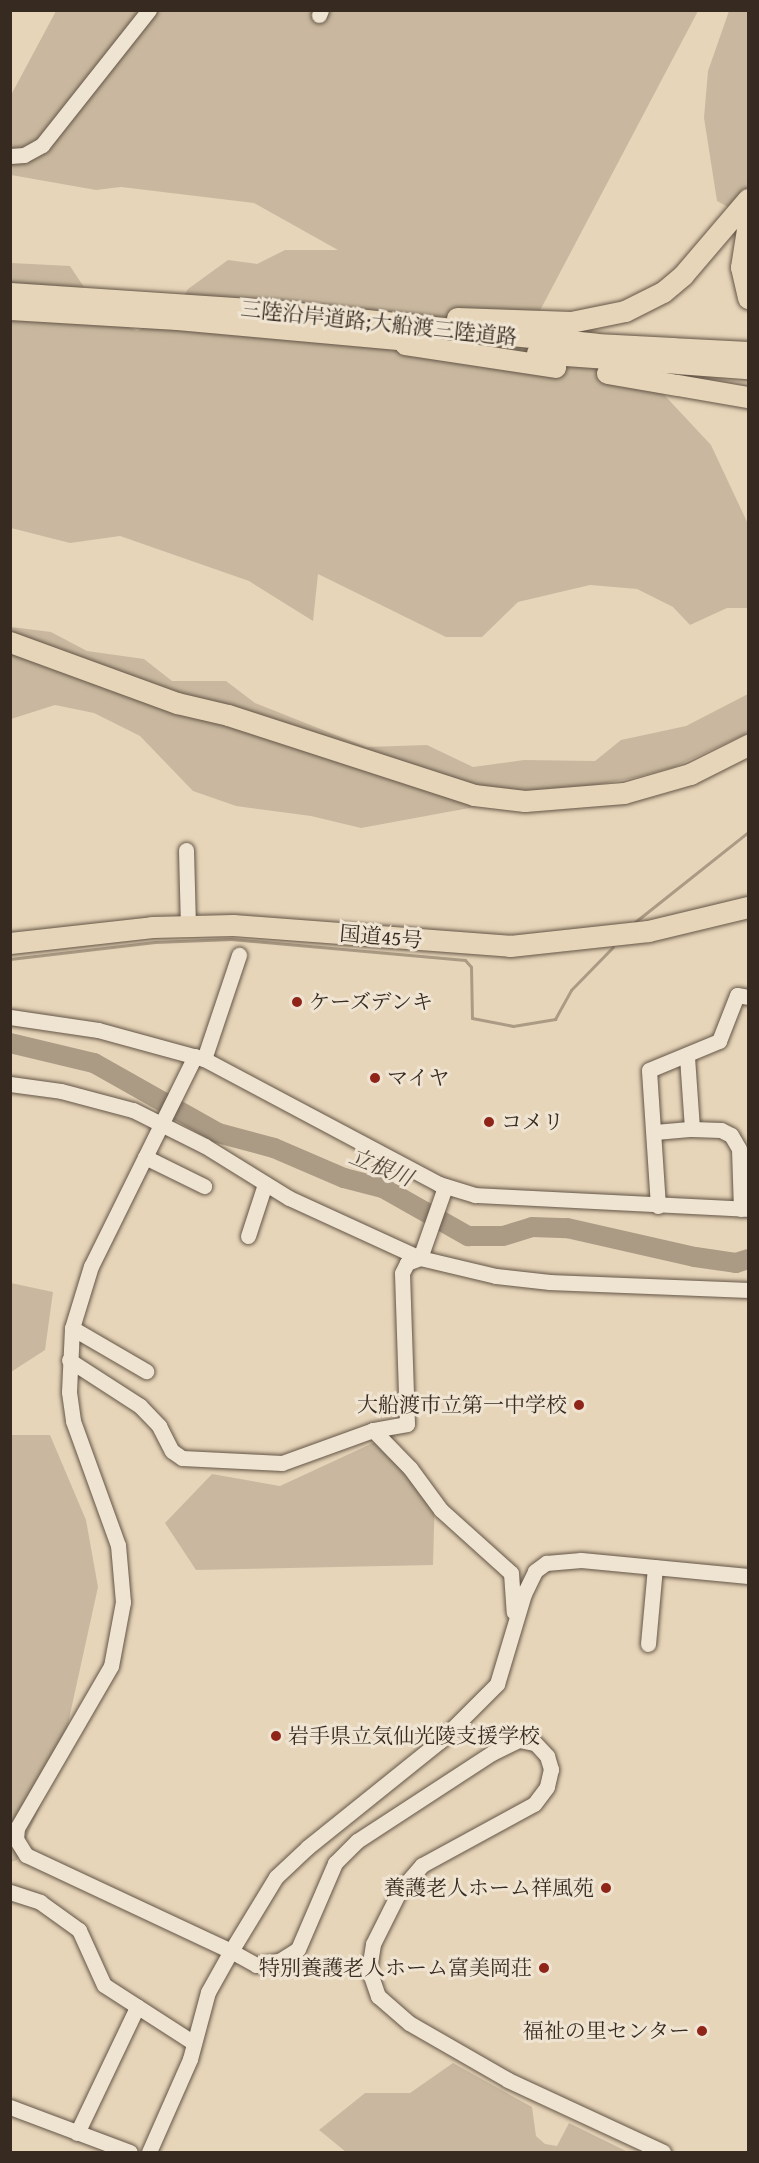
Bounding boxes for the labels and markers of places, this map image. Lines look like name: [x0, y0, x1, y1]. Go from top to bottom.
place label: ケーズデンキ: [309, 989, 435, 1015]
marker: ケーズデンキ: [290, 995, 304, 1009]
place label: マイヤ: [387, 1065, 450, 1091]
marker: マイヤ: [368, 1071, 382, 1085]
place label: コメリ: [501, 1109, 564, 1135]
marker: コメリ: [482, 1115, 496, 1129]
place label: 大船渡市立第一中学校: [357, 1392, 567, 1418]
marker: 大船渡市立第一中学校: [572, 1398, 586, 1412]
place label: 岩手県立気仙光陵支援学校: [288, 1723, 540, 1749]
marker: 岩手県立気仙光陵支援学校: [269, 1729, 283, 1743]
place label: 養護老人ホーム祥風苑: [384, 1875, 594, 1901]
marker: 養護老人ホーム祥風苑: [599, 1881, 613, 1895]
place label: 特別養護老人ホーム富美岡荘: [259, 1955, 532, 1981]
marker: 特別養護老人ホーム富美岡荘: [537, 1961, 551, 1975]
place label: 福祉の里センター: [522, 2018, 690, 2044]
marker: 福祉の里センター: [695, 2024, 709, 2038]

